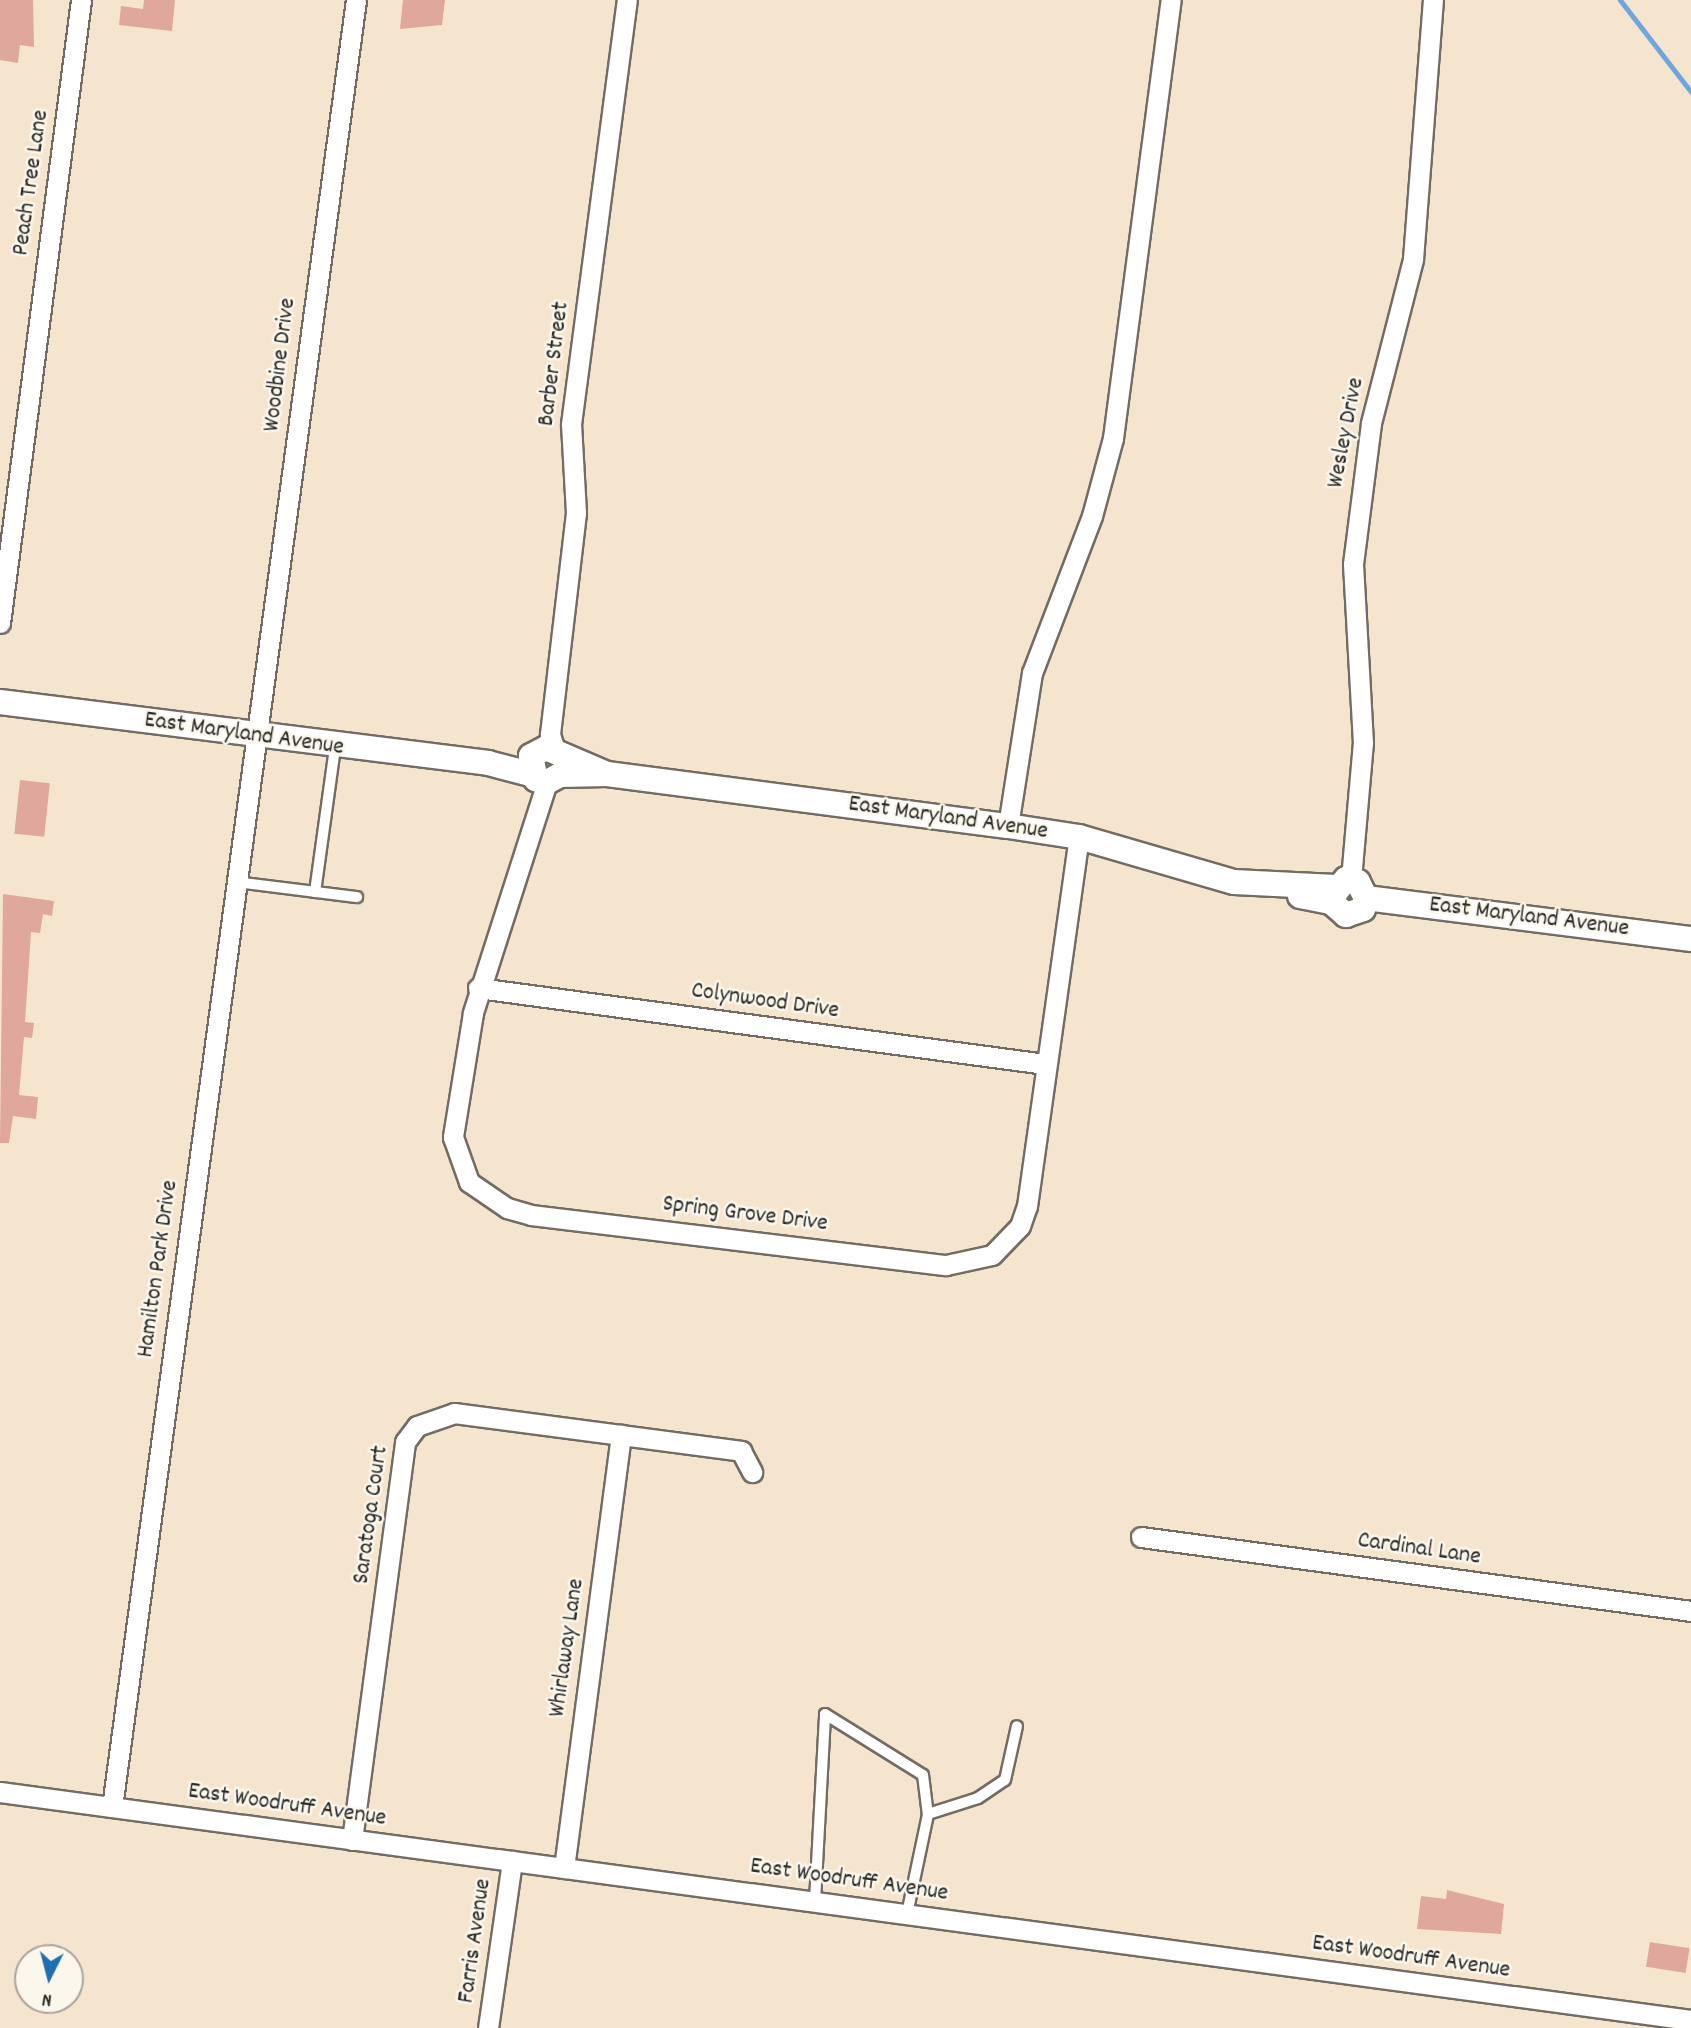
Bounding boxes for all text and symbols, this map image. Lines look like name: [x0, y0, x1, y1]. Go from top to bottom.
street label: Peach Tree Lane: [8, 108, 56, 258]
street label: Woodbine Drive: [259, 296, 303, 434]
street label: Barber Street: [533, 300, 577, 428]
street label: Wesley Drive: [1322, 375, 1372, 491]
street label: East Maryland Avenue: [142, 707, 346, 763]
street label: East Maryland Avenue: [846, 791, 1050, 847]
street label: East Maryland Avenue: [1427, 891, 1631, 945]
street label: Colynwood Drive: [689, 977, 841, 1027]
street label: Hamilton Park Drive: [132, 1178, 186, 1360]
street label: Spring Grove Drive: [661, 1191, 829, 1239]
street label: Saratoga Court: [348, 1444, 396, 1586]
street label: Cardinal Lane: [1356, 1527, 1482, 1573]
street label: Whirlaway Lane: [544, 1577, 592, 1719]
street label: East Woodruff Avenue: [186, 1778, 388, 1834]
street label: East Woodruff Avenue: [748, 1853, 950, 1909]
street label: Farris Avenue: [453, 1877, 499, 2005]
street label: East Woodruff Avenue: [1310, 1930, 1512, 1986]
north arrow: [14, 1944, 84, 2014]
text: N: [41, 1984, 53, 2012]

